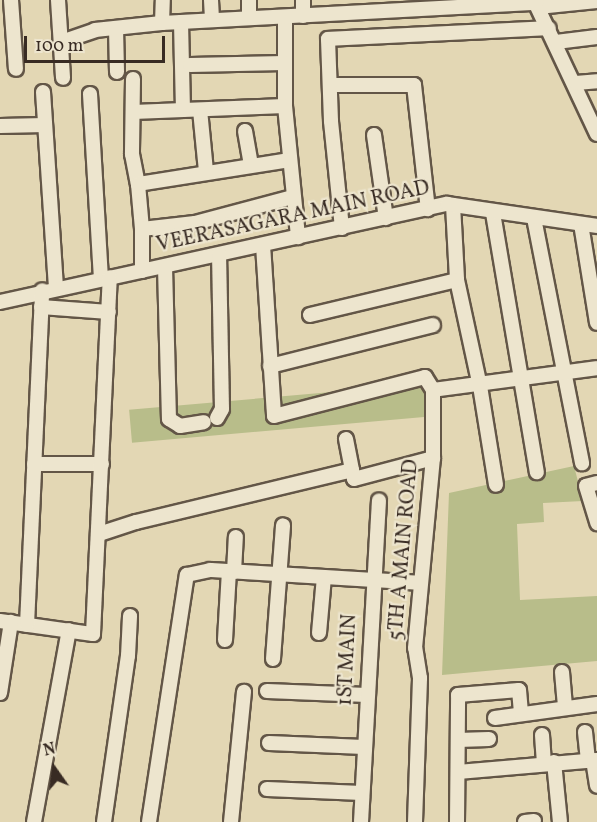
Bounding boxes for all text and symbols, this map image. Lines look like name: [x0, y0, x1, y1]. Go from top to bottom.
scale bar: [27, 24, 168, 62]
text: 100 m: [35, 34, 84, 59]
street label: VEERASAGARA MAIN ROAD: [154, 176, 432, 258]
street label: 5TH A MAIN ROAD: [384, 458, 424, 642]
street label: 1ST MAIN: [333, 613, 363, 707]
north arrow: [24, 738, 84, 798]
text: N: [41, 738, 58, 763]

